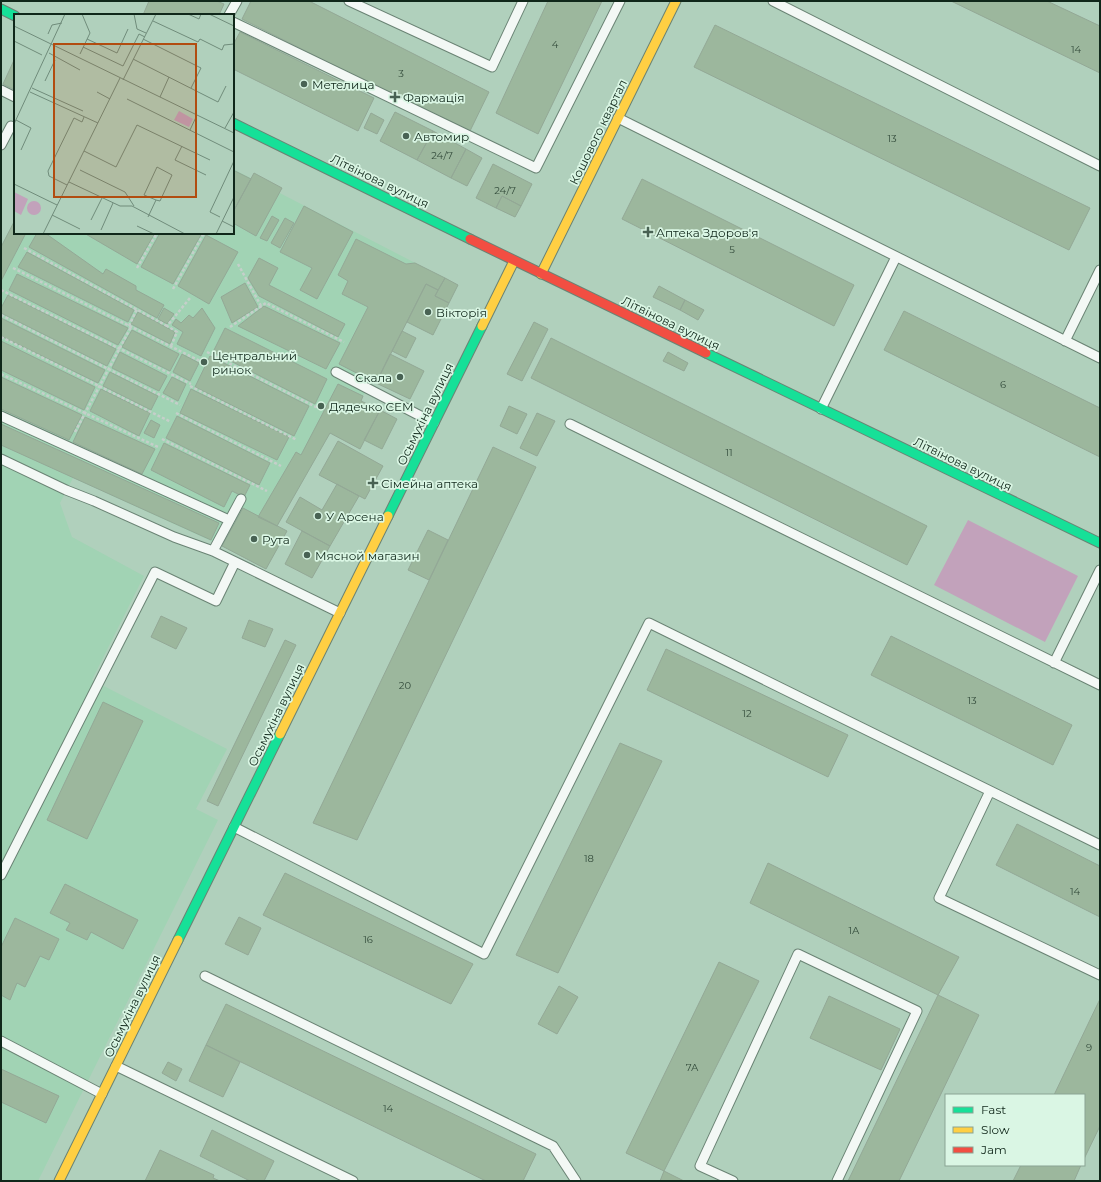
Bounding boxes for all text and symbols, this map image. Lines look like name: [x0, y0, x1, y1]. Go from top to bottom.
inset map: [14, 14, 234, 234]
house number: 4: [552, 38, 559, 51]
house number: 14: [1071, 43, 1081, 56]
house number: 3: [398, 67, 404, 80]
place label: Метелица: [312, 77, 374, 92]
street label: Кошового квартал: [566, 77, 630, 187]
marker: Метелица: [299, 79, 309, 89]
place label: Фармація: [403, 90, 464, 105]
marker: Фармація: [390, 92, 400, 102]
place label: Автомир: [414, 129, 469, 144]
marker: Автомир: [401, 131, 411, 141]
house number: 13: [887, 132, 897, 145]
house number: 24/7: [431, 149, 453, 162]
street label: Літвінова вулиця: [329, 151, 431, 211]
house number: 24/7: [494, 184, 516, 197]
place label: Аптека Здоров'я: [656, 225, 759, 240]
marker: Аптека Здоров'я: [643, 227, 653, 237]
house number: 5: [729, 243, 735, 256]
street label: Літвінова вулиця: [620, 293, 722, 353]
place label: Вікторія: [436, 305, 487, 320]
marker: Вікторія: [423, 307, 433, 317]
place label: Центральний ринок: [212, 348, 297, 377]
marker: Центральний ринок: [199, 357, 209, 367]
street label: Осьмухіна вулиця: [394, 360, 456, 468]
place label: Скала: [355, 370, 392, 385]
marker: Скала: [395, 372, 405, 382]
house number: 6: [1000, 378, 1006, 391]
place label: Дядечко СЕМ: [329, 399, 414, 414]
marker: Дядечко СЕМ: [316, 401, 326, 411]
street label: Літвінова вулиця: [912, 434, 1014, 494]
house number: 11: [725, 446, 733, 459]
place label: Сімейна аптека: [381, 476, 478, 491]
marker: Сімейна аптека: [368, 478, 378, 488]
place label: У Арсена: [326, 509, 384, 524]
marker: У Арсена: [313, 511, 323, 521]
place label: Рута: [262, 532, 290, 547]
marker: Рута: [249, 534, 259, 544]
place label: Мясной магазин: [315, 548, 420, 563]
marker: Мясной магазин: [302, 550, 312, 560]
street label: Осьмухіна вулиця: [245, 661, 307, 769]
house number: 20: [399, 679, 412, 692]
house number: 13: [967, 694, 977, 707]
house number: 12: [742, 707, 752, 720]
house number: 18: [584, 852, 594, 865]
house number: 14: [1070, 885, 1080, 898]
house number: 1А: [848, 924, 860, 937]
house number: 16: [363, 933, 373, 946]
street label: Осьмухіна вулиця: [101, 952, 163, 1060]
house number: 9: [1086, 1041, 1092, 1054]
house number: 7А: [686, 1061, 699, 1074]
legend: [945, 1094, 1085, 1166]
house number: 14: [383, 1102, 393, 1115]
text: Fast: [981, 1102, 1006, 1117]
text: Slow: [981, 1122, 1010, 1137]
text: Jam: [980, 1142, 1007, 1157]

